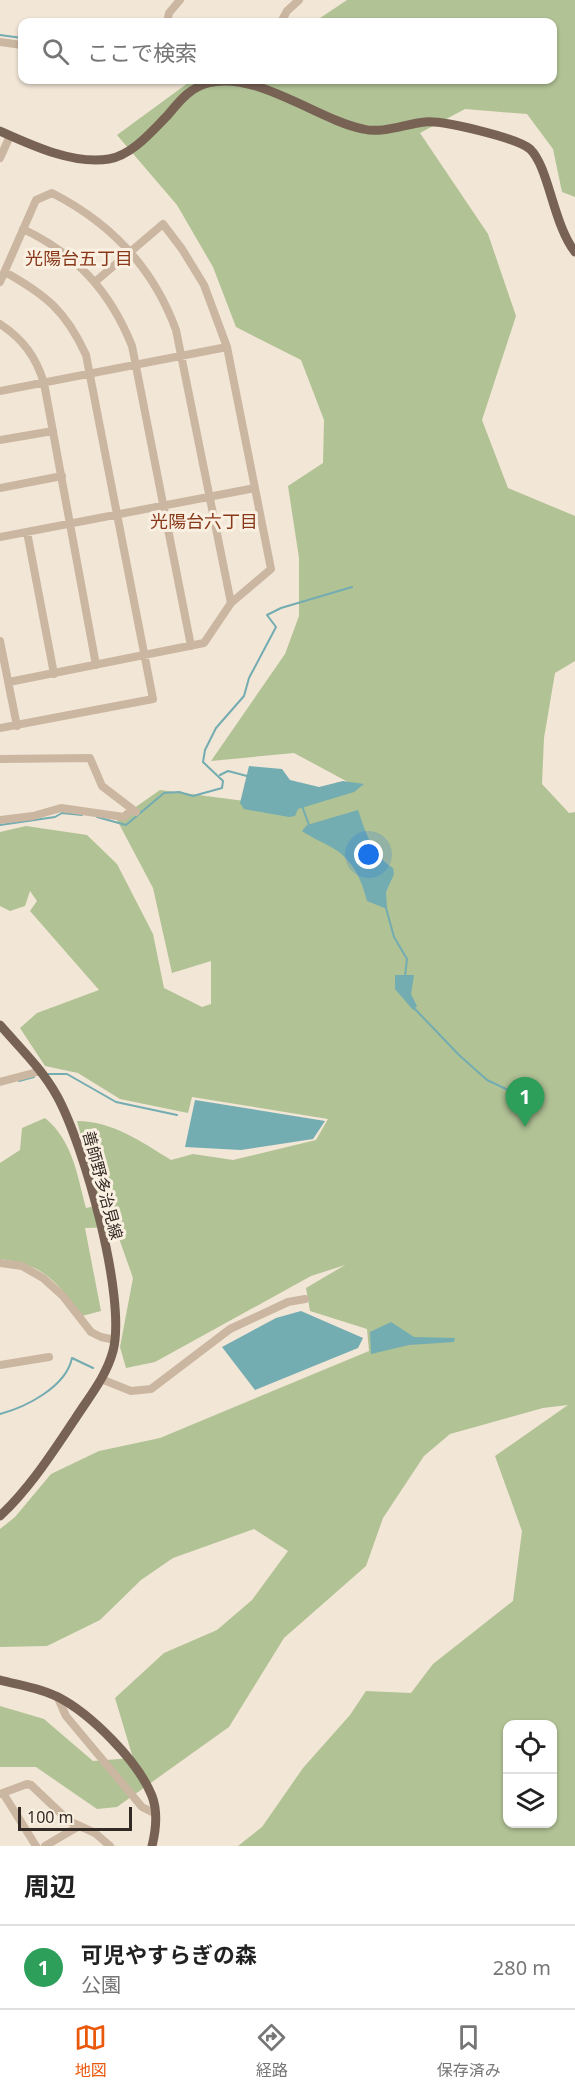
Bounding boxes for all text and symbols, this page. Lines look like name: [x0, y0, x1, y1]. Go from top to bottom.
search box: [18, 18, 557, 84]
icon: search: [39, 35, 72, 68]
text: ここで検索: [87, 37, 197, 67]
district label: 光陽台五丁目: [25, 246, 133, 270]
district label: 光陽台六丁目: [150, 509, 258, 533]
your location: [354, 840, 383, 869]
pin: 1: [506, 1078, 544, 1127]
street label: 善師野多治見線: [78, 1128, 128, 1242]
map controls: [503, 1720, 557, 1828]
button: locate: [503, 1720, 557, 1774]
button: layers: [503, 1774, 557, 1828]
scale bar: [18, 1804, 132, 1832]
text: 100 m: [27, 1806, 74, 1828]
text: 周辺: [24, 1868, 76, 1904]
text: 可児やすらぎの森: [81, 1939, 257, 1969]
text: 1: [38, 1954, 49, 1981]
text: 280 m: [493, 1954, 551, 1981]
text: 公園: [81, 1971, 121, 1998]
tab: 地図: [74, 2021, 107, 2081]
tab: 経路: [255, 2021, 288, 2081]
tab: 保存済み: [437, 2021, 501, 2081]

